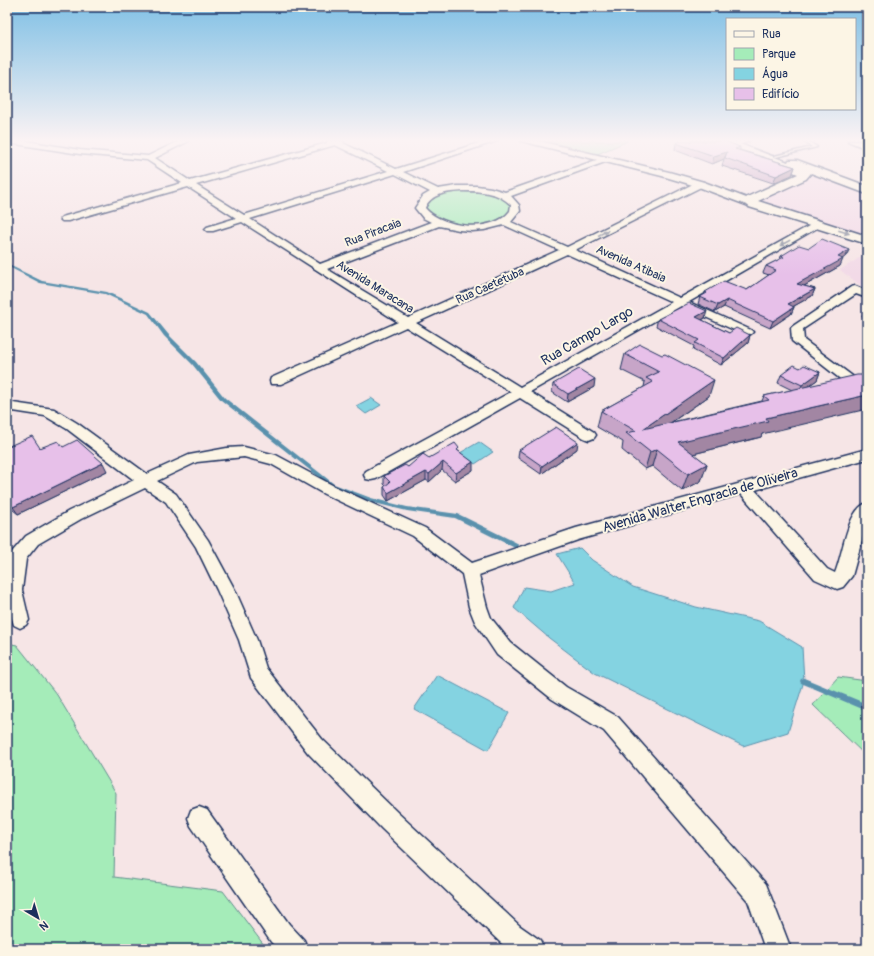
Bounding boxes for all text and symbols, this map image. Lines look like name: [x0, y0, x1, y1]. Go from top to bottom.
legend: [726, 18, 856, 110]
text: Rua: [762, 27, 781, 42]
text: Parque: [762, 47, 796, 62]
text: Água: [762, 66, 788, 82]
text: Edifício: [762, 87, 800, 102]
street label: Rua Piracaia: [343, 215, 404, 251]
one-way arrow: [838, 229, 850, 235]
one-way arrow: [597, 230, 609, 236]
one-way arrow: [779, 239, 790, 246]
street label: Avenida Atibaia: [594, 242, 669, 286]
street label: Avenida Maracana: [333, 257, 417, 317]
street label: Rua Caetetuba: [454, 264, 527, 308]
street label: Rua Campo Largo: [538, 303, 636, 369]
street label: Avenida Walter Engracia de Oliveira: [600, 464, 800, 536]
north arrow: [18, 898, 58, 938]
text: N: [36, 918, 51, 933]

